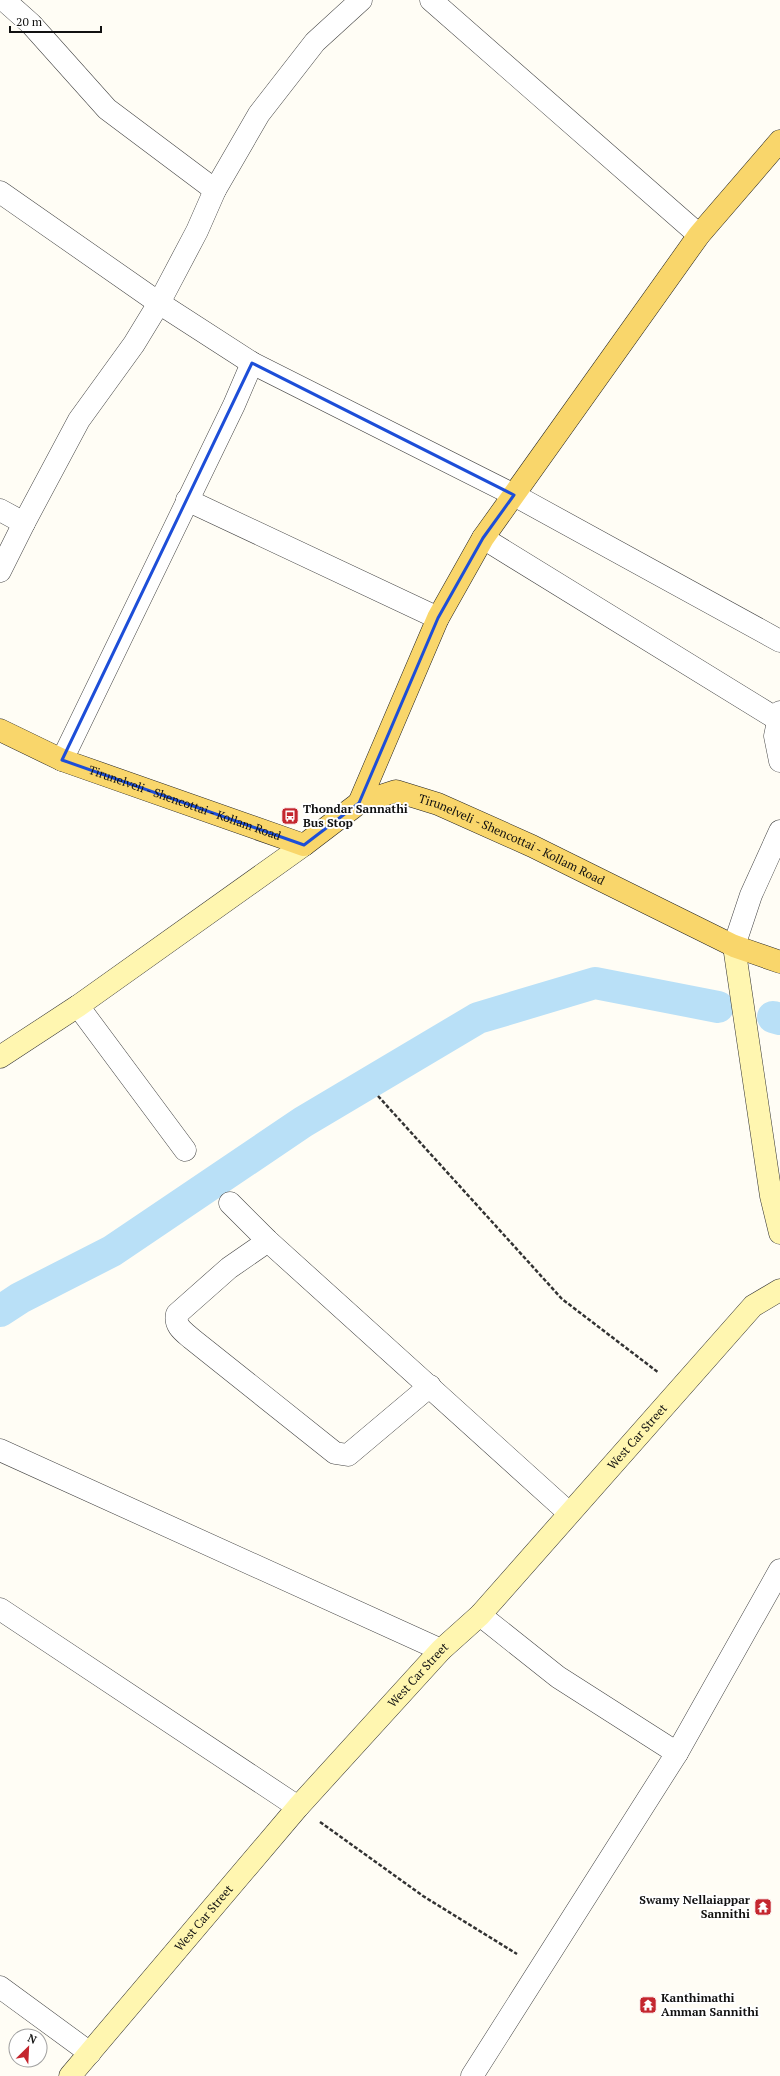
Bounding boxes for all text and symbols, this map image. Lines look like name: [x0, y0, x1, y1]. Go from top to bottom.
scale bar: [10, 8, 101, 34]
text: 20 m: [16, 14, 43, 29]
street label: Tirunelveli - Shencottai - Kollam Road: [87, 762, 283, 843]
street label: Tirunelveli - Shencottai - Kollam Road: [417, 790, 608, 888]
place label: Thondar Sannathi Bus Stop: [303, 801, 408, 830]
bus stop icon: Thondar Sannathi Bus Stop: [280, 806, 300, 826]
street label: West Car Street: [604, 1400, 670, 1472]
street label: West Car Street: [384, 1639, 451, 1710]
street label: West Car Street: [171, 1881, 236, 1954]
place label: Swamy Nellaiappar Sannithi: [639, 1892, 751, 1921]
temple icon: Swamy Nellaiappar Sannithi: [753, 1897, 773, 1917]
place label: Kanthimathi Amman Sannithi: [661, 1990, 759, 2019]
temple icon: Kanthimathi Amman Sannithi: [638, 1995, 658, 2015]
north arrow: [8, 2028, 48, 2068]
text: N: [25, 2031, 39, 2047]

